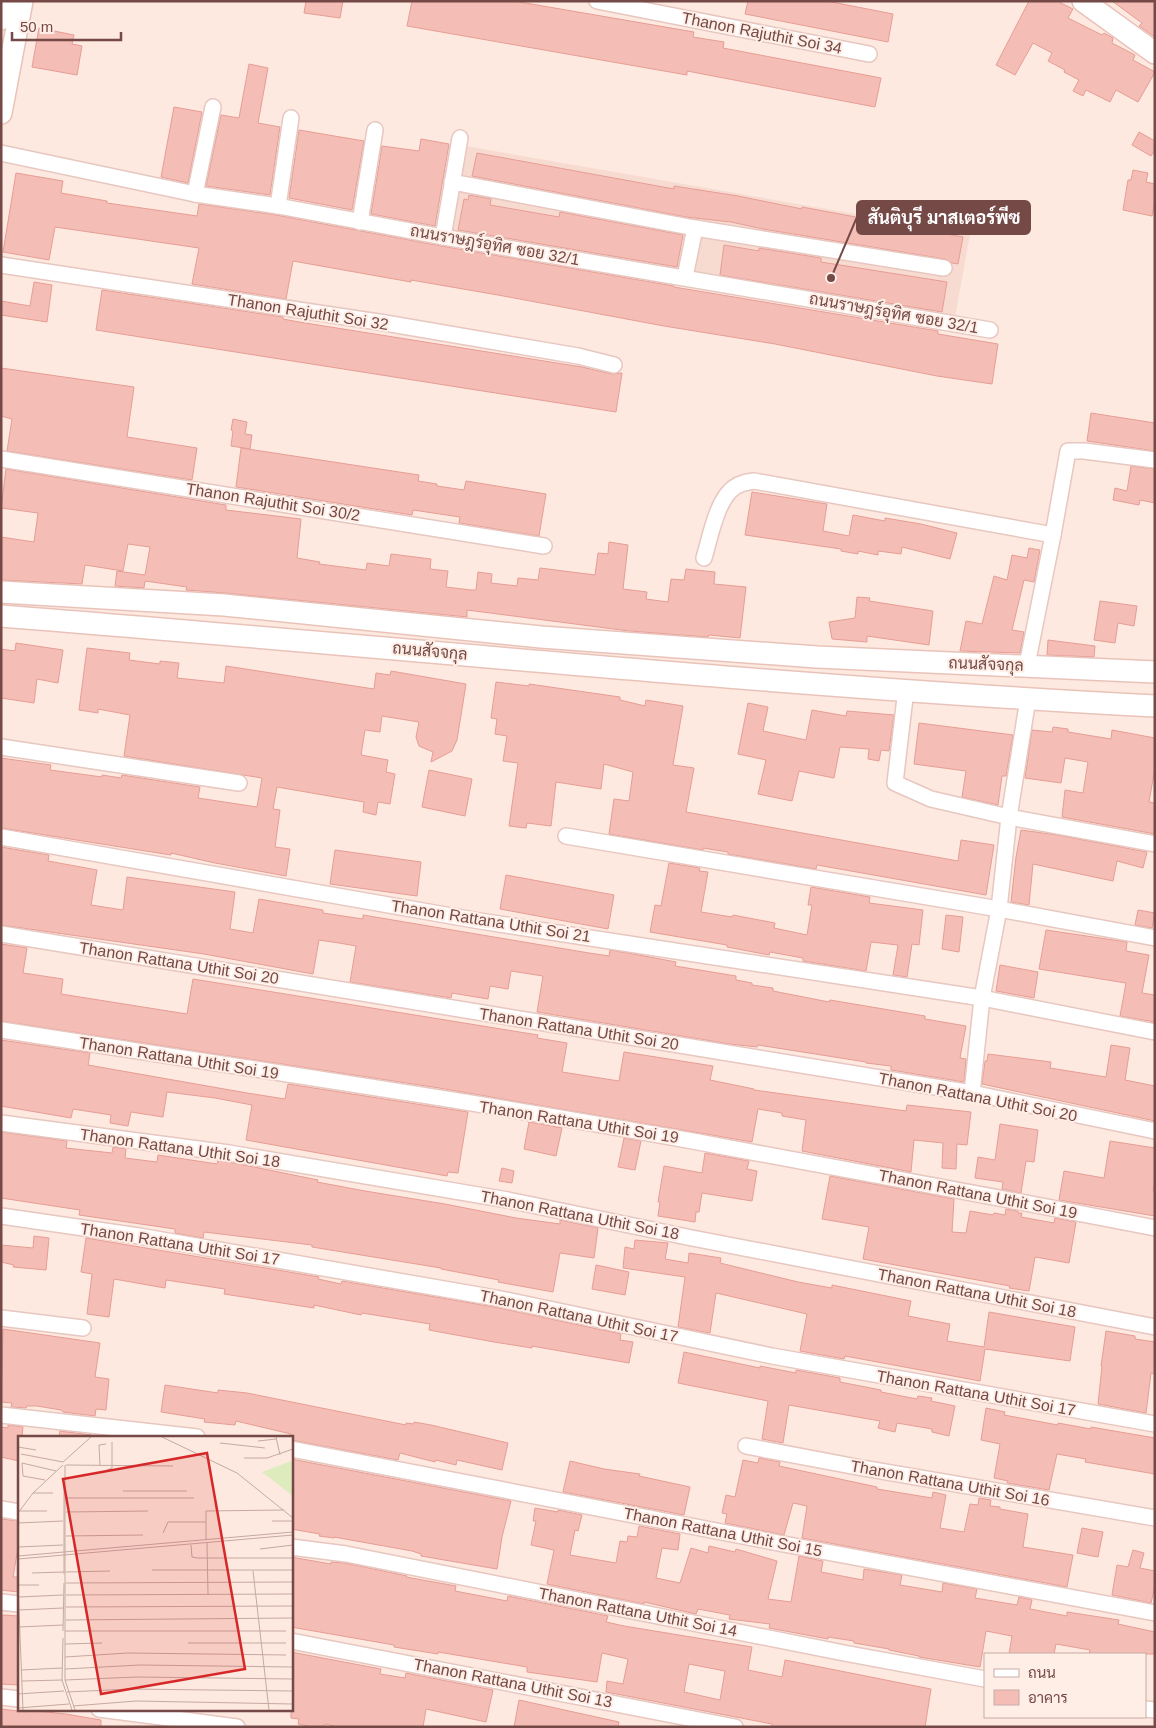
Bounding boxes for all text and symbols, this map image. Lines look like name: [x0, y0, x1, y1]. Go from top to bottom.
street label: Thanon Rajuthit Soi 34: [680, 9, 844, 57]
scale bar: [12, 10, 121, 42]
text: 50 m: [20, 18, 53, 35]
callout: สันติบุรี มาสเตอร์พีซ: [857, 201, 1030, 234]
text: สันติบุรี มาสเตอร์พีซ: [867, 205, 1021, 232]
street label: ถนนราษฎร์อุทิศ ซอย 32/1: [409, 218, 582, 271]
street label: ถนนราษฎร์อุทิศ ซอย 32/1: [808, 286, 981, 339]
street label: Thanon Rajuthit Soi 32: [226, 291, 390, 333]
street label: Thanon Rajuthit Soi 30/2: [185, 480, 361, 524]
street label: ถนนสัจจกุล: [392, 637, 468, 666]
street label: ถนนสัจจกุล: [948, 652, 1024, 677]
street label: Thanon Rattana Uthit Soi 21: [390, 897, 592, 945]
street label: Thanon Rattana Uthit Soi 20: [78, 939, 280, 987]
street label: Thanon Rattana Uthit Soi 20: [478, 1005, 680, 1053]
street label: Thanon Rattana Uthit Soi 19: [78, 1034, 280, 1082]
street label: Thanon Rattana Uthit Soi 20: [877, 1069, 1079, 1125]
street label: Thanon Rattana Uthit Soi 19: [478, 1098, 680, 1146]
street label: Thanon Rattana Uthit Soi 18: [79, 1126, 281, 1170]
street label: Thanon Rattana Uthit Soi 19: [877, 1166, 1079, 1222]
street label: Thanon Rattana Uthit Soi 18: [479, 1187, 681, 1243]
street label: Thanon Rattana Uthit Soi 17: [79, 1220, 281, 1268]
street label: Thanon Rattana Uthit Soi 18: [876, 1265, 1078, 1321]
street label: Thanon Rattana Uthit Soi 17: [478, 1287, 680, 1345]
street label: Thanon Rattana Uthit Soi 17: [875, 1367, 1077, 1419]
inset map: [18, 1436, 292, 1710]
street label: Thanon Rattana Uthit Soi 16: [849, 1457, 1051, 1509]
street label: Thanon Rattana Uthit Soi 15: [622, 1504, 824, 1560]
street label: Thanon Rattana Uthit Soi 14: [537, 1584, 739, 1640]
legend: [984, 1653, 1146, 1718]
street label: Thanon Rattana Uthit Soi 13: [412, 1655, 614, 1711]
text: ถนน: [1028, 1664, 1056, 1681]
text: อาคาร: [1028, 1689, 1068, 1706]

